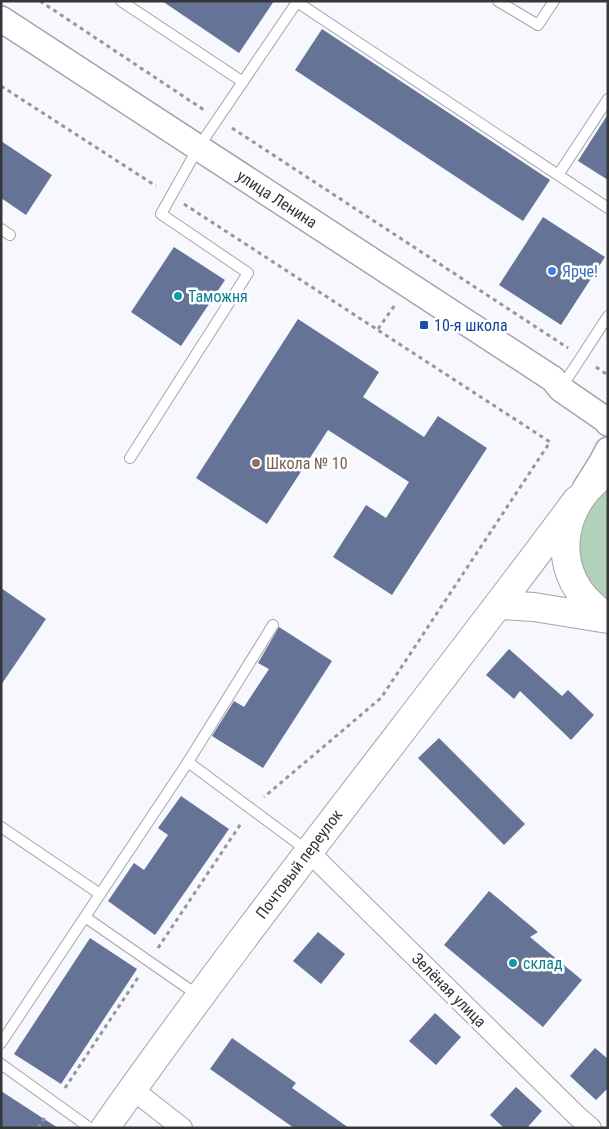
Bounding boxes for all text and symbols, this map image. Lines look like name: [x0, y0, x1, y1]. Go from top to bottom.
street label: улица Ленина: [233, 166, 321, 232]
place label: Ярче!: [562, 262, 598, 281]
marker: Ярче!: [546, 265, 558, 277]
place label: Таможня: [188, 287, 248, 306]
marker: Таможня: [172, 290, 184, 302]
place label: 10-я школа: [434, 316, 508, 335]
marker: 10-я школа: [418, 319, 430, 331]
place label: Школа № 10: [266, 454, 348, 473]
marker: Школа № 10: [250, 457, 262, 469]
street label: Почтовый переулок: [252, 805, 347, 922]
street label: Зелёная улица: [408, 949, 490, 1031]
place label: склад: [523, 954, 563, 973]
marker: склад: [507, 957, 519, 969]

